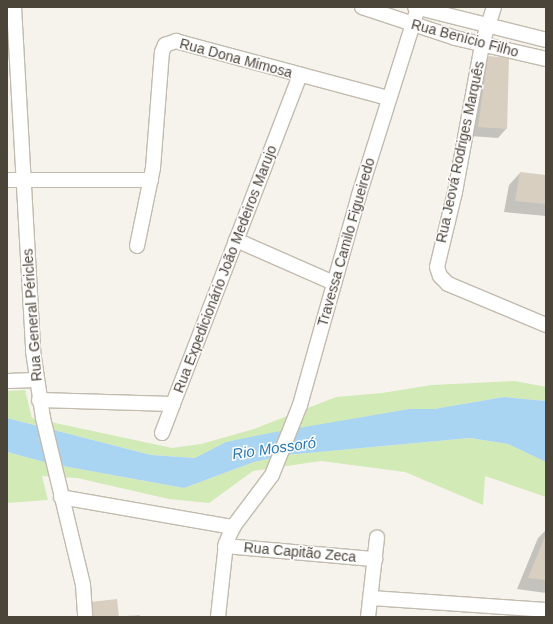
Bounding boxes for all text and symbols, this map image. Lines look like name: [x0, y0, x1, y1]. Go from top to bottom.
street label: Rua Benício Filho: [409, 16, 521, 60]
street label: Rua Dona Mimosa: [178, 35, 294, 81]
street label: Rua Jeová Rodriges Marquês: [433, 60, 487, 244]
street label: Rua Expedicionário João Medeiros Marujo: [170, 143, 280, 395]
street label: Travessa Camilo Figueiredo: [314, 156, 378, 328]
street label: Rua General Péricles: [19, 248, 45, 382]
water label: Rio Mossoró: [231, 433, 317, 463]
street label: Rua Capitão Zeca: [243, 539, 357, 565]

